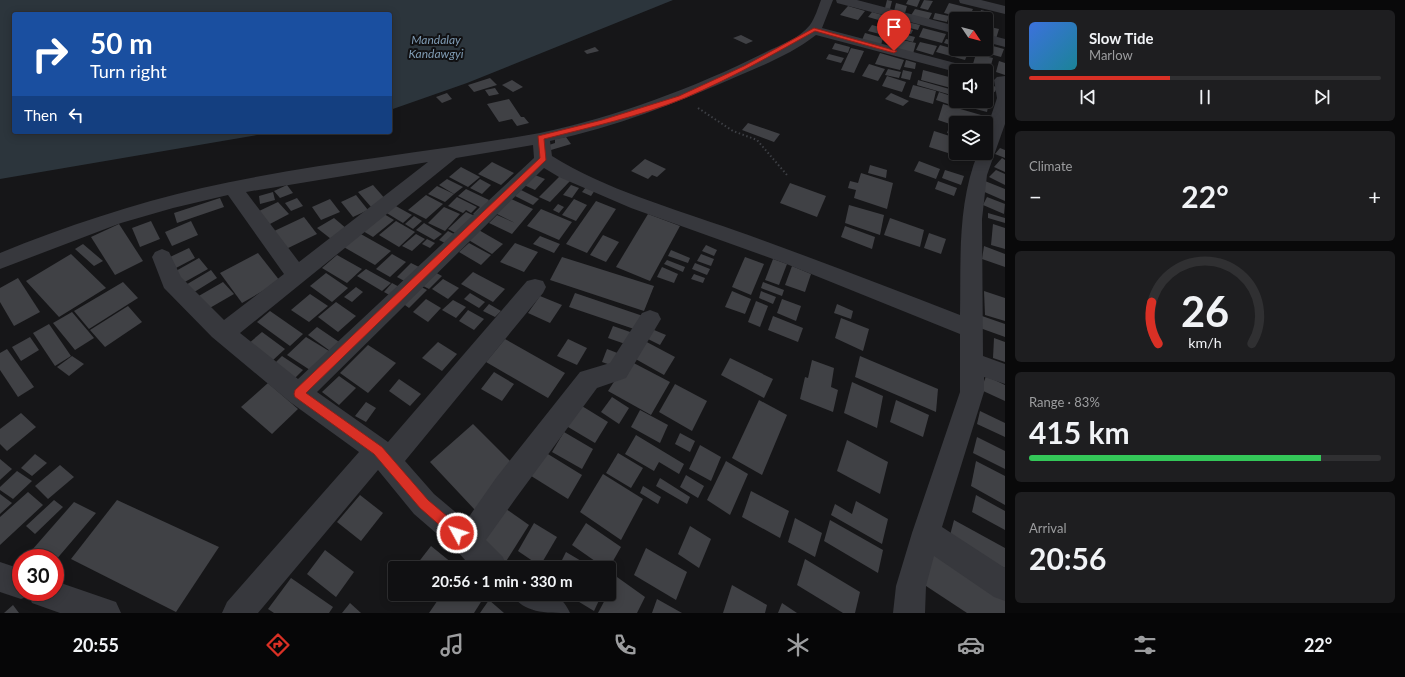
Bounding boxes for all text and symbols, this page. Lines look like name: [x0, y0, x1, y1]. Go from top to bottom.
pin: [877, 10, 911, 51]
north arrow: [949, 12, 993, 56]
map controls: [949, 12, 993, 160]
icon: arrive: [883, 16, 905, 38]
text: 50 m: [90, 26, 153, 60]
icon: right: [24, 28, 76, 80]
text: Slow Tide: [1089, 29, 1154, 47]
water label: Mandalay Kandawgyi: [408, 32, 464, 61]
text: Marlow: [1089, 47, 1133, 63]
text: Turn right: [90, 60, 167, 82]
button: sound: [949, 64, 993, 108]
icon: previous: [1077, 86, 1099, 108]
icon: pause: [1194, 86, 1216, 108]
icon: next: [1311, 86, 1333, 108]
icon: left: [65, 104, 87, 126]
text: Then: [24, 106, 57, 124]
button: layers: [949, 116, 993, 160]
text: Climate: [1029, 158, 1072, 174]
text: 22°: [1181, 178, 1229, 214]
text: −: [1029, 183, 1042, 210]
text: +: [1368, 183, 1381, 210]
text: 26: [1181, 286, 1229, 336]
text: km/h: [1188, 334, 1222, 351]
text: Range · 83%: [1029, 394, 1100, 410]
text: 415 km: [1029, 414, 1130, 450]
position arrow: [436, 512, 478, 554]
text: Arrival: [1029, 520, 1066, 536]
text: 20:56: [1029, 540, 1106, 576]
speed limit sign: 30: [12, 549, 64, 601]
text: 20:56 · 1 min · 330 m: [432, 572, 572, 590]
icon: directions: [264, 631, 292, 659]
icon: music: [438, 631, 466, 659]
icon: phone: [611, 631, 639, 659]
icon: climate: [784, 631, 812, 659]
icon: car: [957, 631, 985, 659]
icon: filters: [1131, 631, 1159, 659]
text: 20:55: [73, 634, 119, 656]
text: 22°: [1304, 634, 1332, 656]

